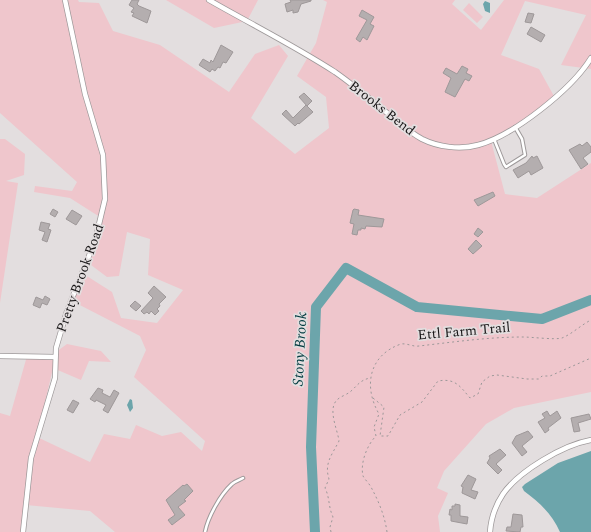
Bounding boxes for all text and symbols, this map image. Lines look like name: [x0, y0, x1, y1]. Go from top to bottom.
street label: Brooks Bend: [344, 75, 420, 141]
street label: Pretty Brook Road: [51, 221, 109, 335]
water label: Stony Brook: [287, 311, 313, 387]
street label: Ettl Farm Trail: [417, 316, 511, 346]

